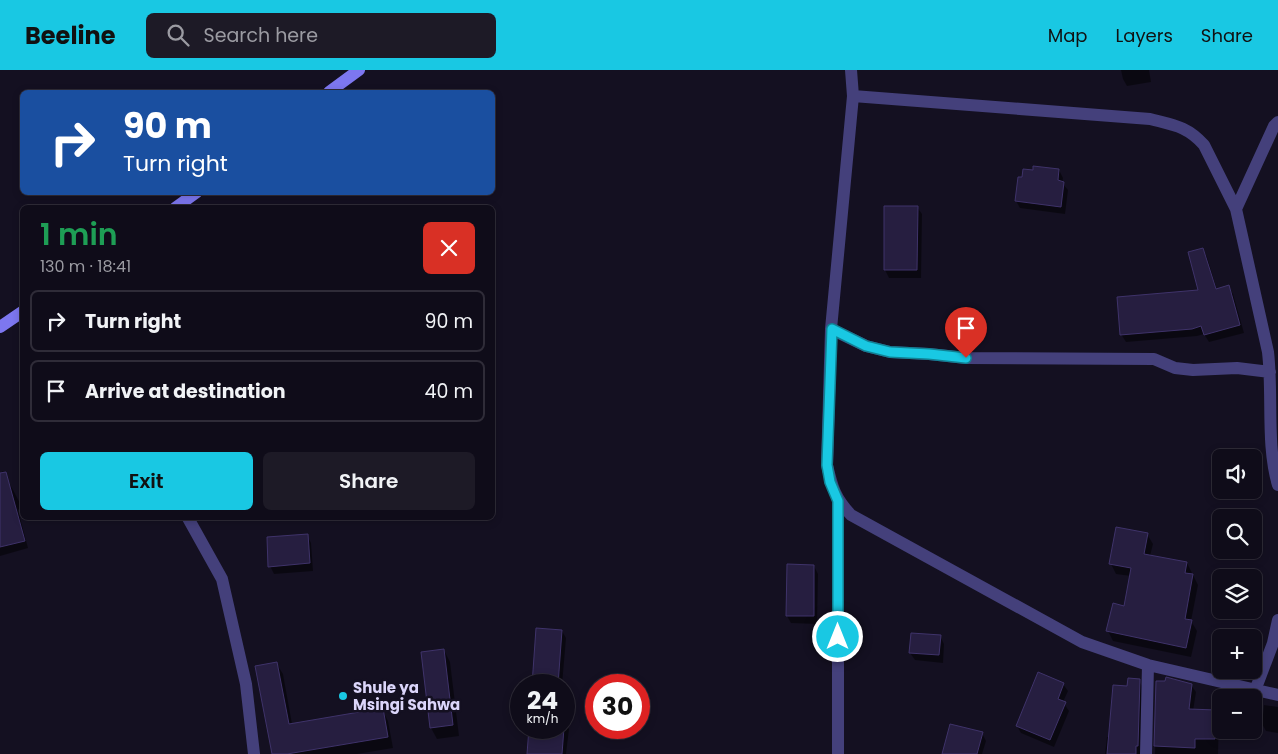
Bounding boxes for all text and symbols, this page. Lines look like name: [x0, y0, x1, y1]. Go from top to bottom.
search box: [146, 13, 496, 58]
text: Beeline: [25, 19, 116, 52]
icon: search: [164, 21, 192, 49]
text: Search here: [204, 22, 318, 49]
text: Map: [1048, 23, 1088, 48]
text: Layers: [1116, 23, 1173, 48]
text: Share: [1201, 23, 1253, 48]
text: 90 m: [123, 101, 212, 150]
icon: right: [40, 110, 105, 175]
text: Turn right: [123, 148, 228, 179]
text: 1 min: [40, 213, 118, 256]
button: close: [423, 222, 475, 274]
text: 130 m · 18:41: [40, 255, 131, 278]
icon: right: [42, 307, 70, 335]
pin: [945, 307, 987, 358]
text: Turn right: [85, 308, 181, 335]
text: 90 m: [424, 308, 473, 335]
icon: arrive: [952, 314, 980, 342]
icon: arrive: [42, 377, 70, 405]
text: Arrive at destination: [85, 378, 286, 405]
text: 40 m: [424, 378, 473, 405]
map controls: [1212, 449, 1262, 739]
button: sound: [1212, 449, 1262, 499]
button: Exit: [40, 452, 253, 510]
button: Share: [263, 452, 475, 510]
button: search: [1212, 509, 1262, 559]
button: layers: [1212, 569, 1262, 619]
position arrow: [811, 610, 863, 662]
button: +: [1212, 629, 1262, 679]
speed limit sign: 30: [585, 674, 650, 739]
place label: Shule ya Msingi Sahwa: [353, 677, 460, 715]
text: 24: [527, 683, 558, 718]
button: −: [1212, 689, 1262, 739]
marker: Shule ya Msingi Sahwa: [337, 690, 349, 702]
text: km/h: [527, 710, 558, 727]

